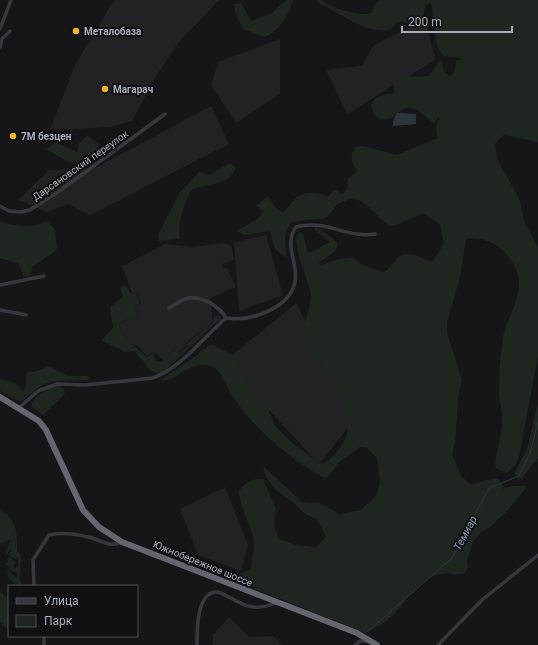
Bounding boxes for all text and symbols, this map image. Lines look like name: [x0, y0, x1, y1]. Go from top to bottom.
scale bar: [402, 8, 512, 34]
text: 200 m: [408, 15, 442, 29]
marker: Металобаза: [71, 26, 81, 36]
place label: Металобаза: [84, 26, 142, 37]
marker: Магарач: [100, 84, 110, 94]
place label: Магарач: [113, 84, 153, 95]
street label: Дарсановский переулок: [30, 128, 131, 203]
marker: 7М безцен: [8, 131, 18, 141]
place label: 7М безцен: [21, 131, 72, 142]
water label: Темиар: [451, 514, 480, 553]
street label: Южнобережное шоссе: [151, 538, 254, 588]
legend: [8, 585, 138, 637]
text: Улица: [44, 594, 79, 608]
text: Парк: [44, 614, 73, 628]

